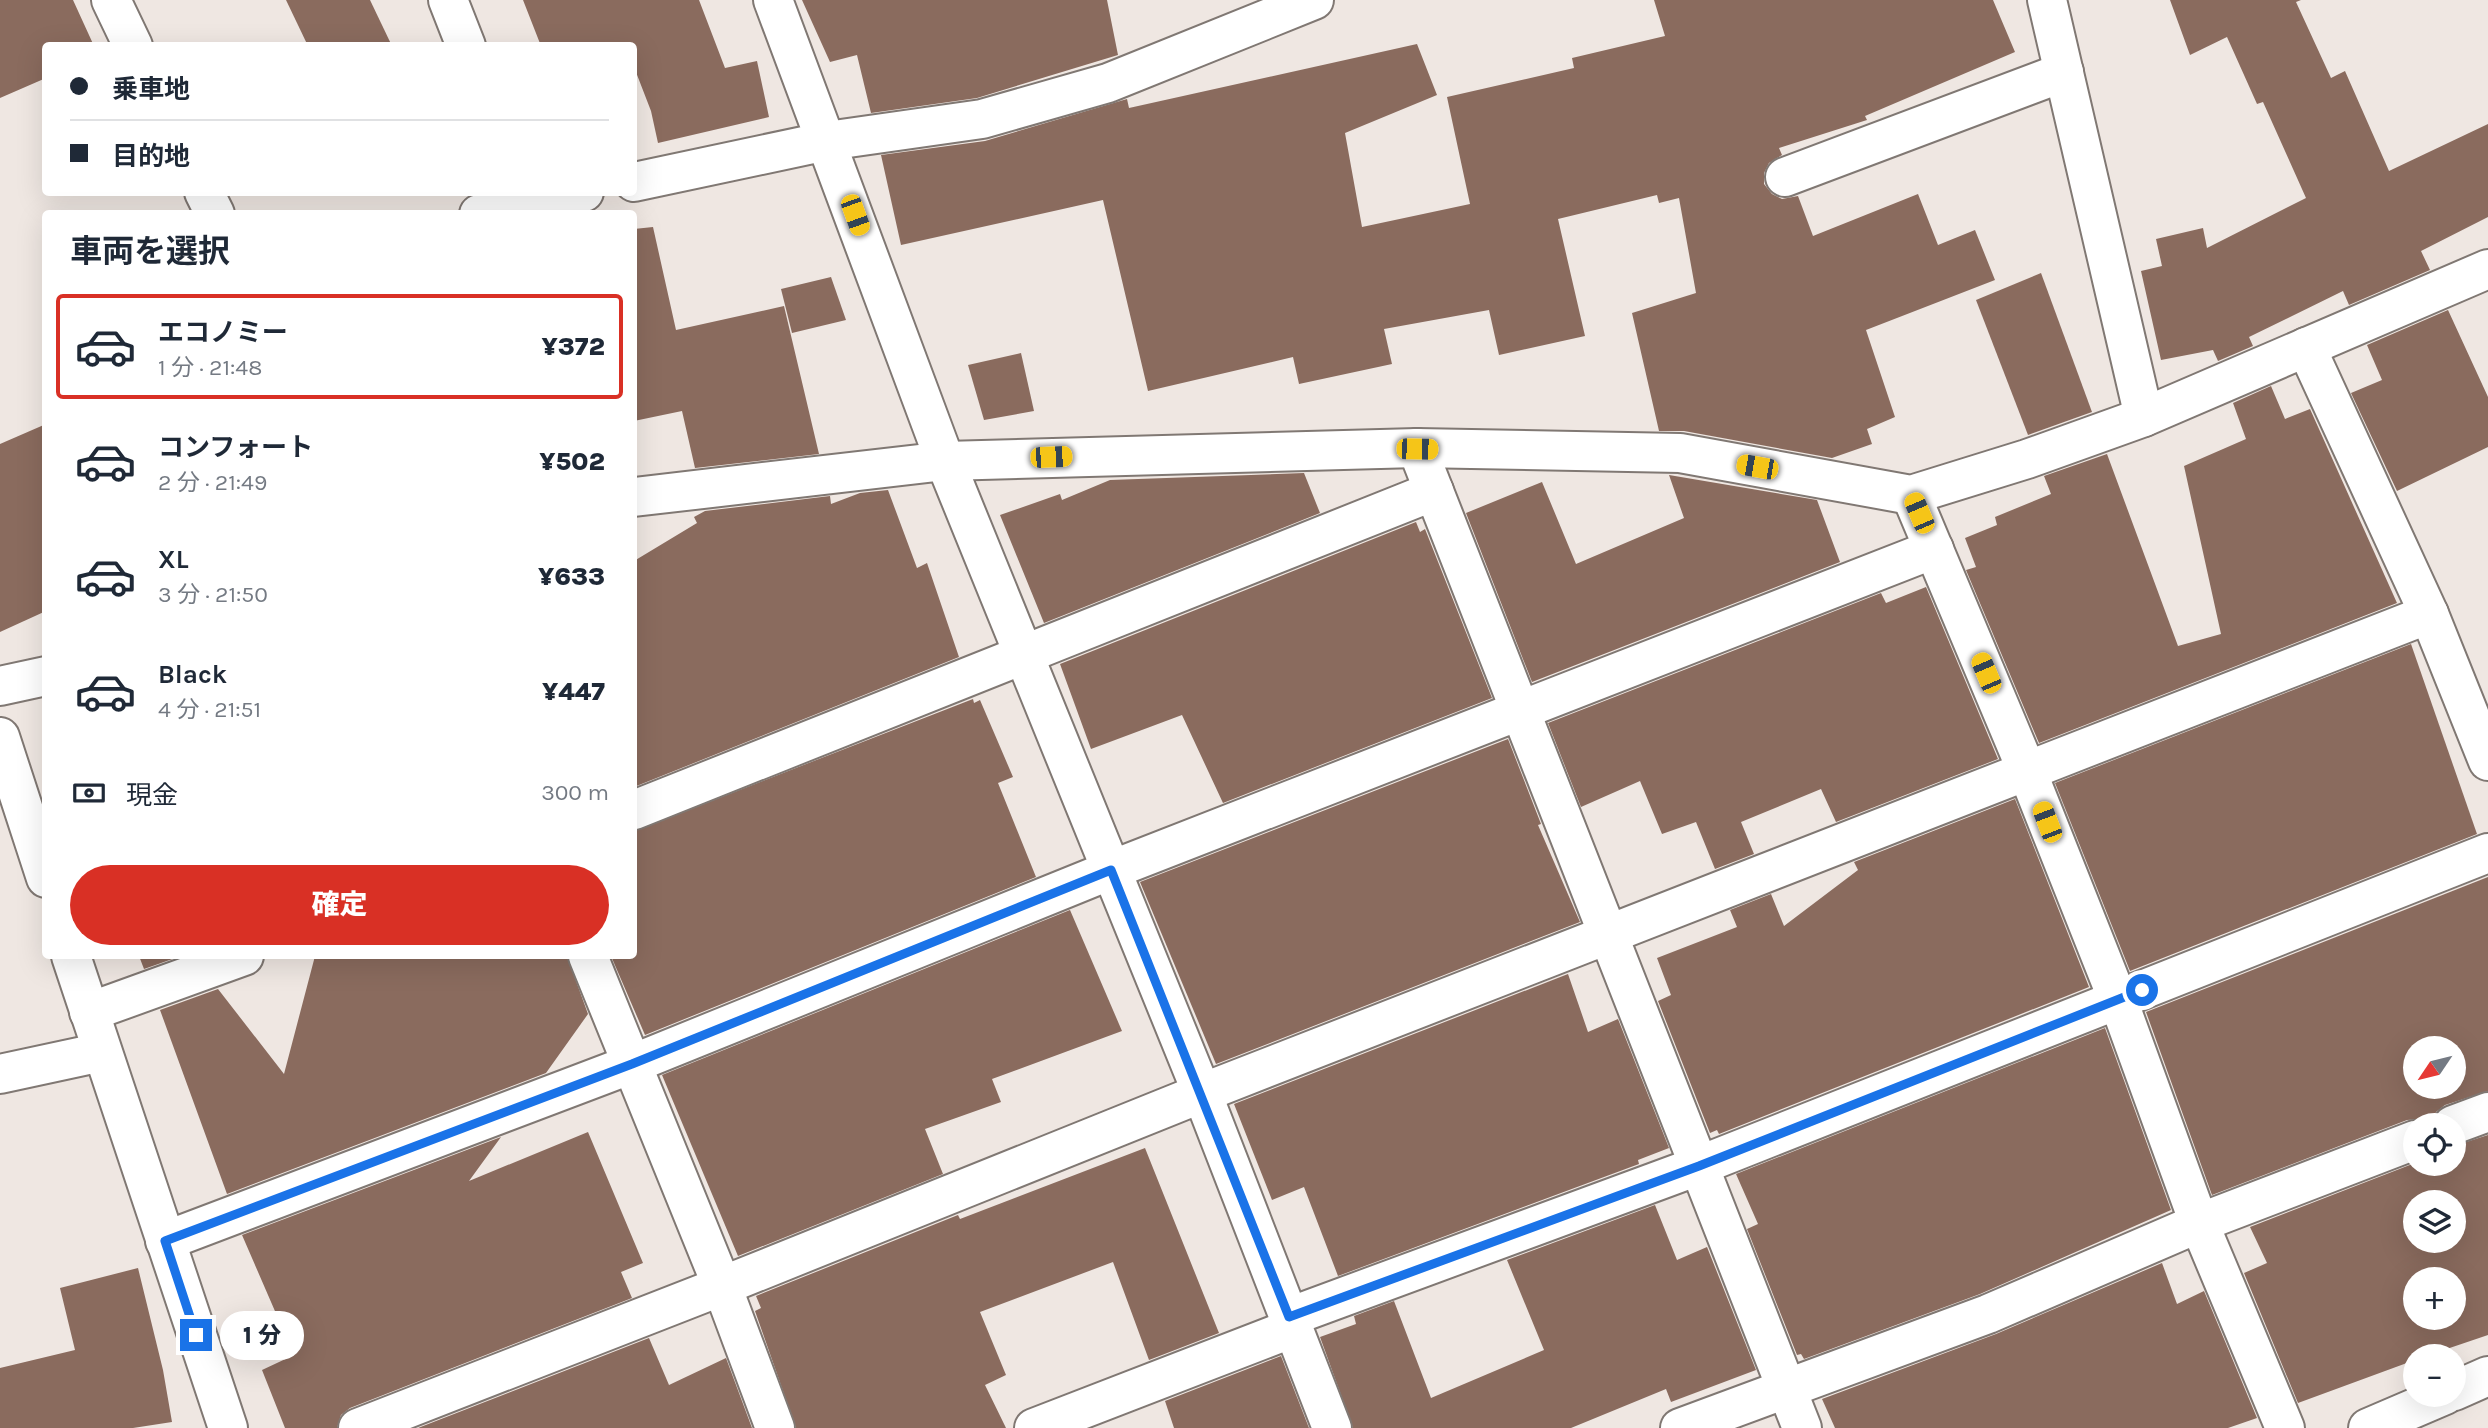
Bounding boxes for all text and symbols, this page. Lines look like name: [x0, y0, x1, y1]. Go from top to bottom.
text: 乗車地: [112, 74, 190, 105]
text: 目的地: [112, 141, 190, 172]
car: [838, 192, 873, 238]
text: 車両を選択: [70, 233, 230, 270]
icon: car: [74, 315, 137, 378]
text: エコノミー: [158, 317, 288, 348]
text: ¥372: [542, 331, 605, 362]
text: 1 分 · 21:48: [158, 354, 262, 381]
icon: car: [74, 430, 137, 493]
text: コンフォート: [158, 432, 313, 463]
car: [1396, 438, 1439, 460]
text: ¥502: [539, 446, 605, 477]
car: [1030, 446, 1073, 468]
car: [1735, 453, 1780, 481]
text: 2 分 · 21:49: [158, 469, 267, 496]
car: [1902, 490, 1937, 536]
text: XL: [158, 544, 189, 575]
icon: car: [74, 545, 137, 608]
text: ¥633: [538, 561, 605, 592]
text: 3 分 · 21:50: [158, 581, 268, 608]
car: [1969, 650, 2004, 696]
text: Black: [158, 659, 227, 690]
icon: car: [74, 660, 137, 723]
text: ¥447: [542, 676, 605, 707]
text: 4 分 · 21:51: [158, 696, 261, 723]
icon: cash: [70, 774, 108, 812]
text: 300 m: [541, 779, 609, 806]
text: 現金: [126, 780, 178, 811]
car: [2030, 799, 2065, 845]
button: 確定: [70, 865, 609, 945]
route start: [2126, 974, 2158, 1006]
north arrow: [2403, 1036, 2466, 1099]
map controls: [2403, 1036, 2466, 1407]
button: locate: [2403, 1113, 2466, 1176]
button: layers: [2403, 1190, 2466, 1253]
button: +: [2403, 1267, 2466, 1330]
callout: 1 分: [220, 1310, 304, 1360]
route end: [180, 1319, 212, 1351]
text: 1 分: [243, 1322, 281, 1349]
button: −: [2403, 1344, 2466, 1407]

